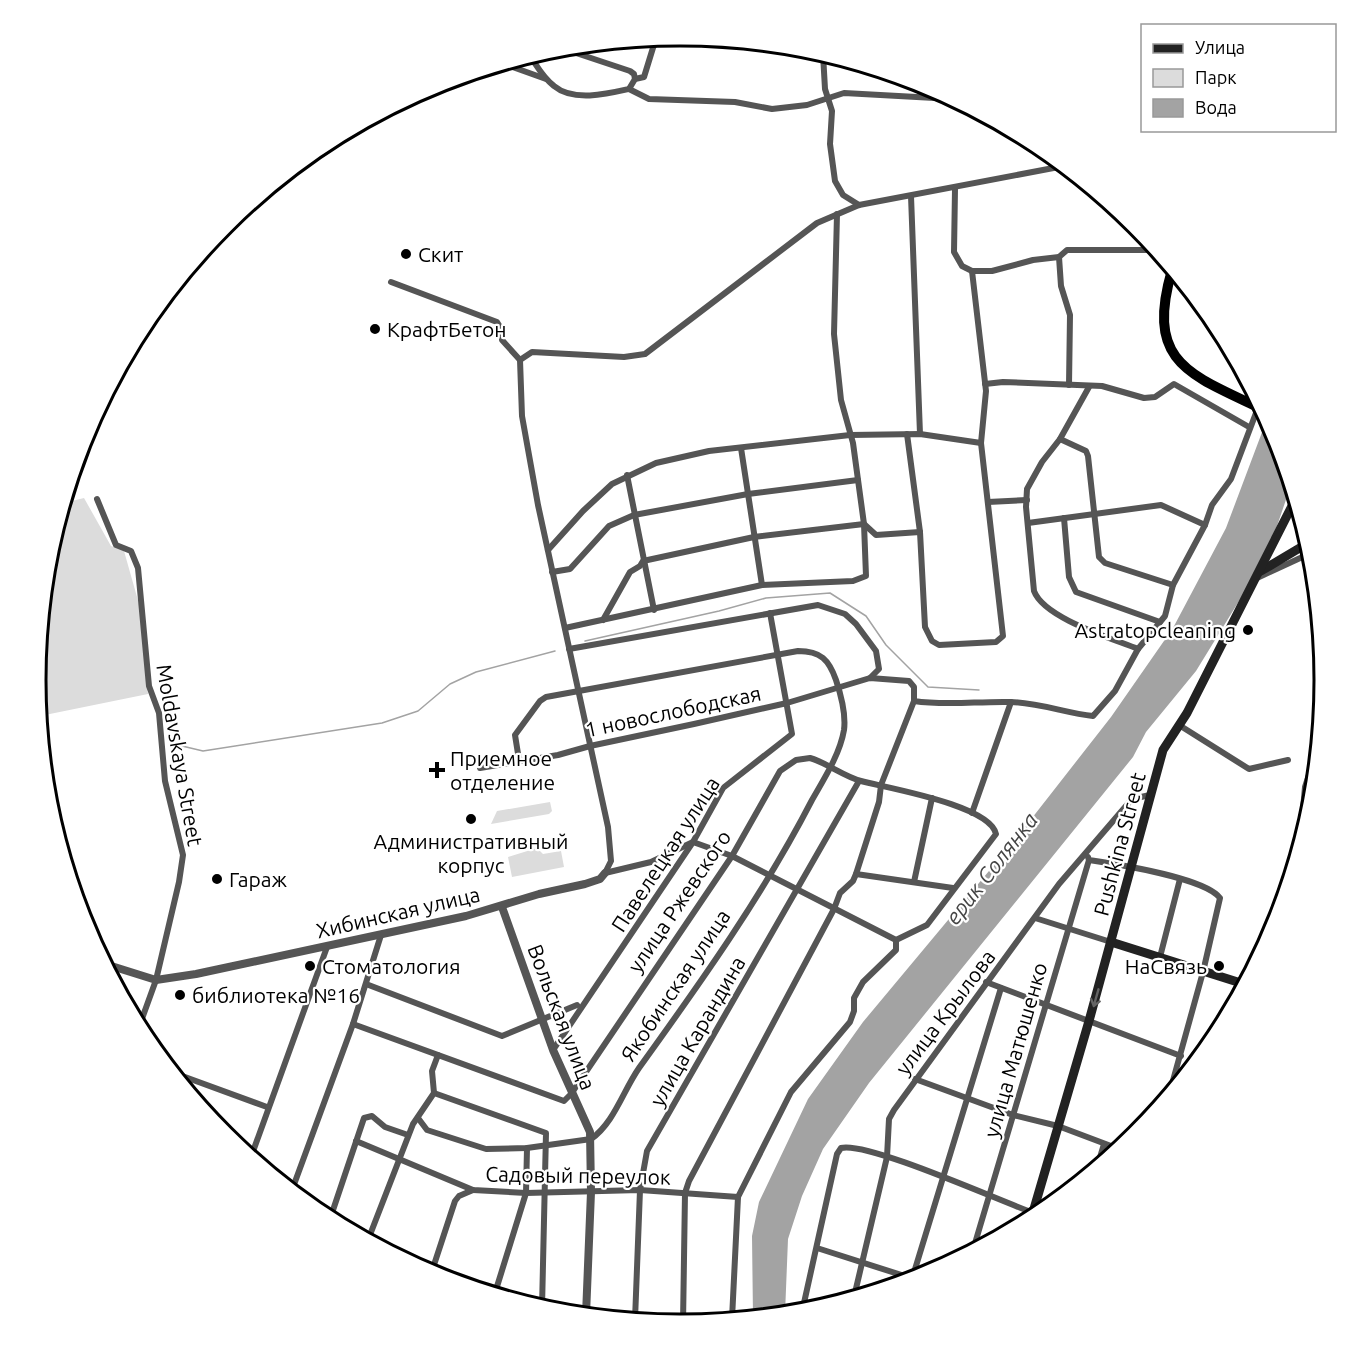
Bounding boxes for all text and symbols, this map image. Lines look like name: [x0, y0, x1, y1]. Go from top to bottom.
legend: [1141, 24, 1336, 132]
text: Улица: [1195, 37, 1245, 57]
text: Парк: [1195, 67, 1236, 87]
text: Вода: [1195, 97, 1237, 117]
place label: Скит: [418, 242, 464, 266]
marker: Скит: [399, 247, 413, 261]
place label: КрафтБетон: [387, 317, 507, 341]
marker: КрафтБетон: [368, 322, 382, 336]
place label: Astratopcleaning: [1074, 618, 1236, 642]
marker: Astratopcleaning: [1241, 623, 1255, 637]
street label: Moldavskaya Street: [152, 662, 208, 848]
street label: 1 новослободская: [583, 681, 763, 741]
place label: Приемное отделение: [450, 746, 555, 794]
marker: Приемное отделение: [428, 761, 446, 779]
street label: Pushkina Street: [1088, 770, 1150, 918]
street label: Павелецкая улица: [606, 772, 724, 936]
water label: ерик Солянка: [940, 807, 1042, 929]
marker: Административный корпус: [464, 812, 478, 826]
street label: улица Ржевского: [623, 825, 735, 977]
place label: Административный корпус: [374, 829, 568, 877]
place label: Гараж: [229, 867, 288, 891]
marker: Гараж: [210, 872, 224, 886]
street label: Хибинская улица: [314, 881, 482, 943]
street label: Якобинская улица: [615, 905, 735, 1065]
street label: Вольская улица: [523, 941, 601, 1093]
street label: улица Крылова: [890, 945, 1000, 1079]
street label: улица Карандина: [644, 952, 750, 1110]
place label: Стоматология: [322, 954, 461, 978]
place label: НаСвязь: [1125, 954, 1207, 978]
marker: Стоматология: [303, 959, 317, 973]
marker: НаСвязь: [1212, 959, 1226, 973]
street label: улица Матюшенко: [979, 960, 1051, 1140]
place label: библиотека №16: [192, 983, 360, 1007]
marker: библиотека №16: [173, 988, 187, 1002]
one-way arrow: [1089, 988, 1101, 1007]
street label: Садовый переулок: [485, 1161, 671, 1189]

